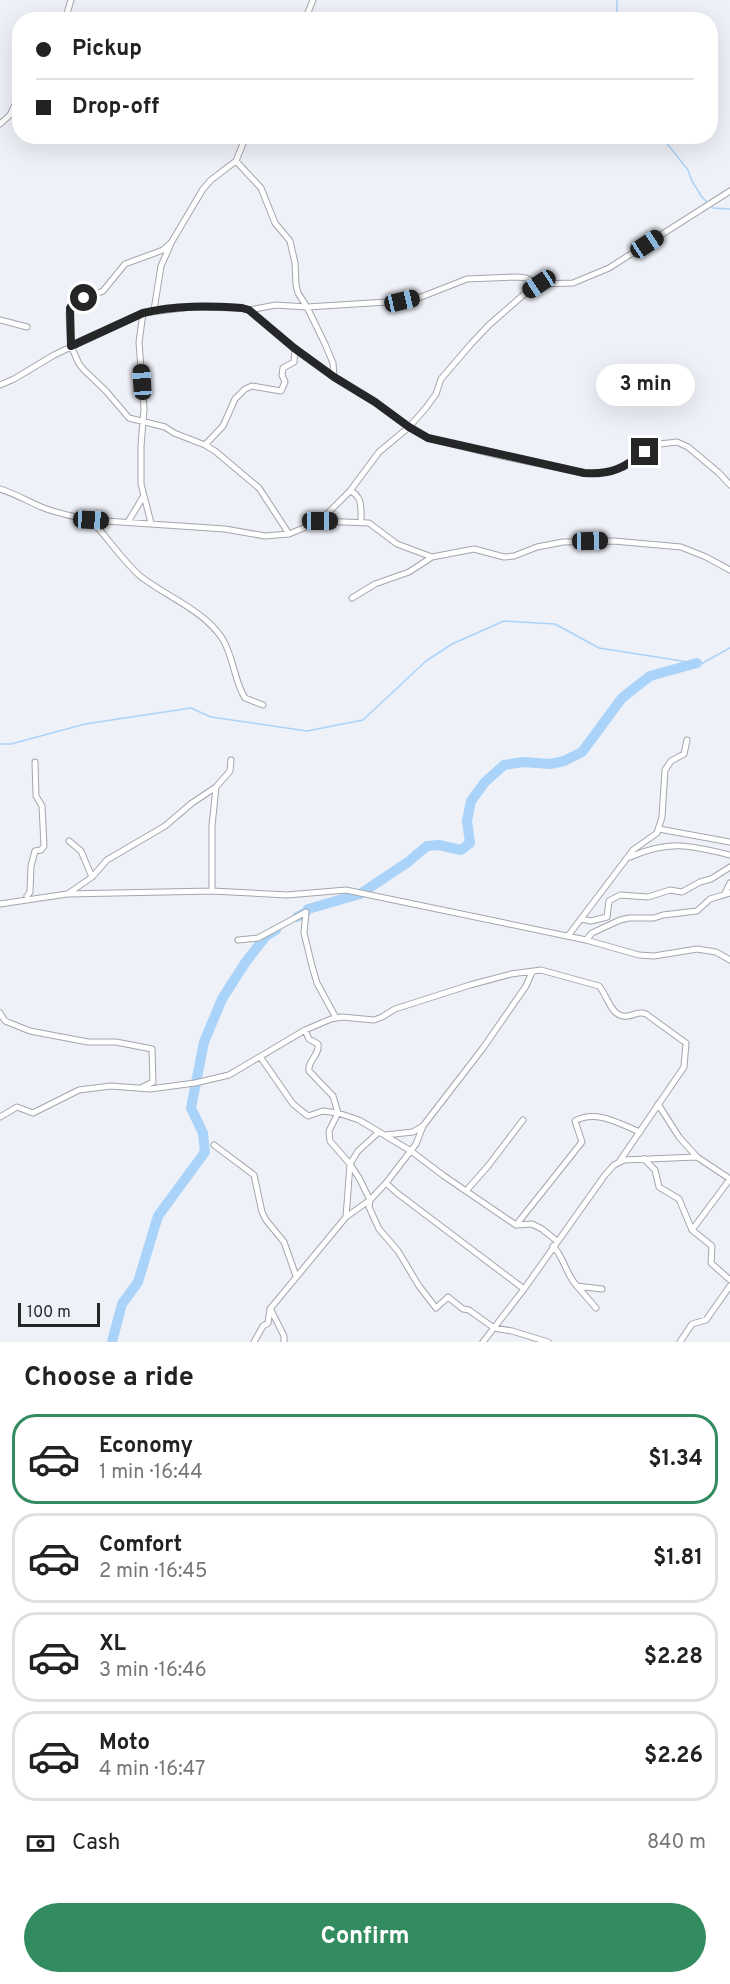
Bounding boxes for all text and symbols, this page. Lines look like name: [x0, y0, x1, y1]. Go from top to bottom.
text: Pickup: [72, 36, 142, 63]
text: Drop-off: [72, 94, 159, 121]
car: [627, 227, 667, 261]
car: [519, 267, 559, 301]
route start: [70, 284, 97, 311]
car: [382, 288, 422, 314]
car: [132, 363, 152, 401]
callout: 3 min: [596, 365, 694, 407]
text: 3 min: [619, 372, 672, 398]
route end: [631, 438, 658, 465]
car: [73, 510, 109, 530]
car: [302, 512, 338, 530]
car: [572, 532, 608, 550]
scale bar: [18, 1300, 100, 1328]
text: 100 m: [27, 1303, 71, 1323]
text: Choose a ride: [24, 1361, 194, 1395]
icon: car: [27, 1432, 81, 1486]
text: Economy: [99, 1433, 193, 1460]
text: $1.34: [648, 1446, 703, 1473]
text: 1 min · 16:44: [99, 1460, 203, 1486]
icon: car: [27, 1531, 81, 1585]
text: Comfort: [99, 1532, 182, 1559]
text: $1.81: [653, 1545, 703, 1572]
text: 2 min · 16:45: [99, 1559, 207, 1585]
icon: car: [27, 1630, 81, 1684]
text: XL: [99, 1631, 126, 1658]
text: $2.28: [644, 1644, 703, 1671]
text: 3 min · 16:46: [99, 1658, 207, 1684]
icon: car: [27, 1729, 81, 1783]
text: Moto: [99, 1730, 150, 1757]
text: $2.26: [644, 1743, 703, 1770]
text: 4 min · 16:47: [99, 1757, 205, 1783]
icon: cash: [24, 1827, 57, 1860]
text: Cash: [72, 1830, 121, 1857]
text: 840 m: [647, 1830, 706, 1856]
button: Confirm: [24, 1903, 706, 1972]

